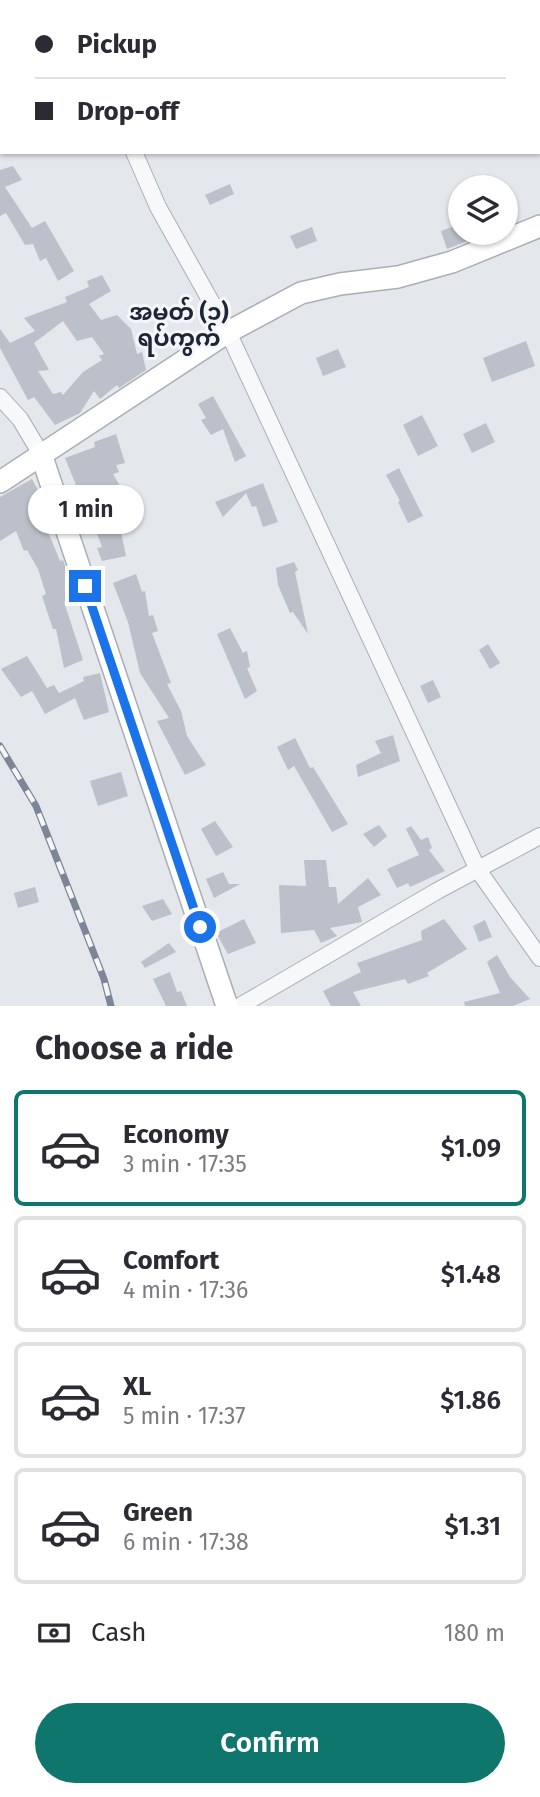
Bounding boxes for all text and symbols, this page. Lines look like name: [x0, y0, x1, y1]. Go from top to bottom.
text: Pickup: [77, 29, 157, 60]
text: Drop-off: [77, 96, 179, 127]
map controls: [448, 175, 518, 245]
button: layers: [448, 175, 518, 245]
district label: အမှတ် (၁) ရပ်ကွက်: [129, 296, 229, 357]
callout: 1 min: [27, 484, 143, 534]
text: 1 min: [58, 495, 114, 523]
route end: [69, 570, 101, 602]
route start: [184, 911, 216, 943]
text: Choose a ride: [35, 1029, 233, 1067]
icon: car: [39, 1117, 102, 1180]
text: Economy: [123, 1119, 229, 1150]
text: $1.09: [441, 1133, 501, 1164]
text: 3 min · 17:35: [123, 1150, 247, 1178]
icon: car: [39, 1243, 102, 1306]
text: Comfort: [123, 1245, 219, 1276]
text: $1.48: [441, 1259, 501, 1290]
text: 4 min · 17:36: [123, 1276, 248, 1304]
icon: car: [39, 1369, 102, 1432]
text: XL: [123, 1371, 151, 1402]
text: $1.86: [440, 1385, 501, 1416]
text: 5 min · 17:37: [123, 1402, 245, 1430]
icon: car: [39, 1495, 102, 1558]
text: Green: [123, 1497, 193, 1528]
text: $1.31: [445, 1511, 501, 1542]
text: 6 min · 17:38: [123, 1528, 249, 1556]
icon: cash: [35, 1614, 73, 1652]
text: Cash: [91, 1617, 147, 1648]
text: 180 m: [444, 1619, 505, 1647]
button: Confirm: [35, 1703, 505, 1783]

